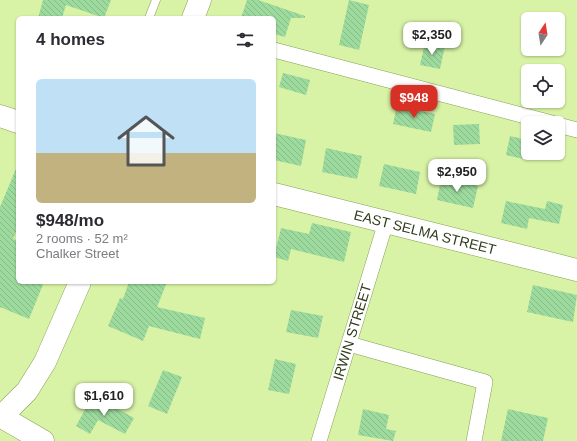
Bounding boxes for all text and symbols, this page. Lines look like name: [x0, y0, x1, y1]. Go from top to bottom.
north arrow: [521, 12, 565, 56]
map controls: [521, 12, 565, 160]
pin: $2,350: [399, 22, 465, 56]
text: $2,350: [412, 27, 452, 42]
icon: filters: [234, 29, 256, 51]
text: 4 homes: [36, 30, 105, 49]
button: locate: [521, 64, 565, 108]
pin: $948: [390, 85, 438, 119]
text: $948: [400, 90, 428, 105]
icon: home: [110, 105, 182, 177]
button: layers: [521, 116, 565, 160]
pin: $2,950: [424, 159, 490, 193]
text: $2,950: [437, 164, 477, 179]
street label: EAST SELMA STREET: [352, 207, 498, 258]
text: $948/mo: [36, 211, 104, 230]
text: 2 rooms · 52 m²: [36, 231, 128, 246]
text: Chalker Street: [36, 246, 119, 261]
street label: IRWIN STREET: [330, 281, 374, 382]
pin: $1,610: [71, 383, 137, 417]
text: $1,610: [84, 388, 124, 403]

